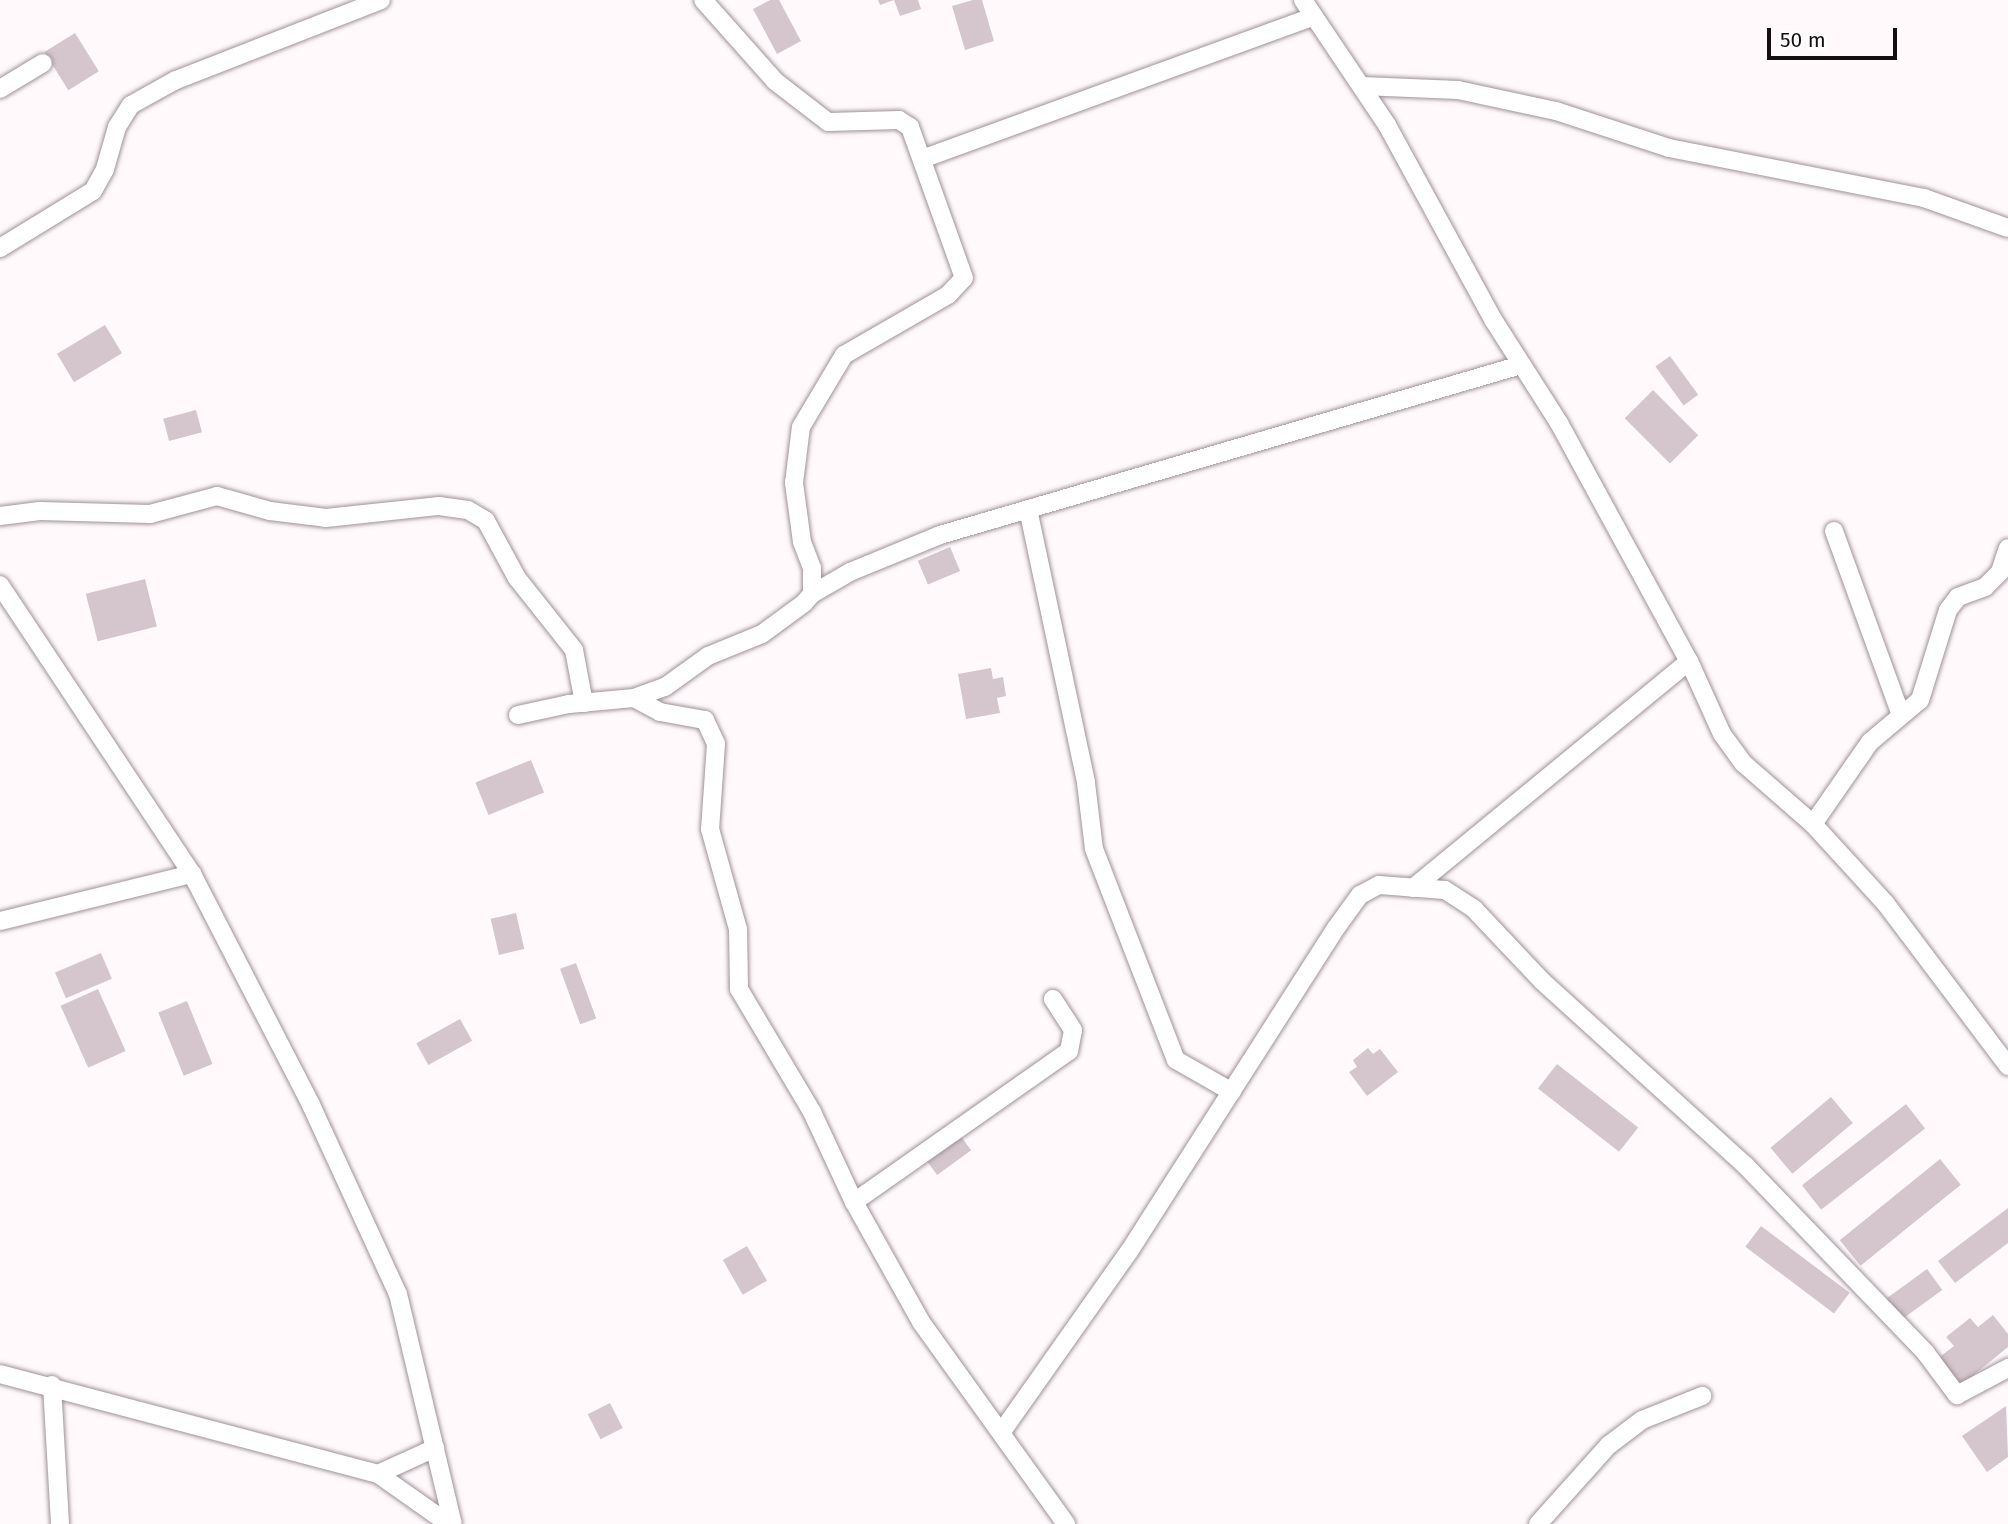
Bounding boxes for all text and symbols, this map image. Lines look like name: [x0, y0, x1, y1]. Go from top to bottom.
scale bar: [1770, 14, 1899, 58]
text: 50 m: [1780, 27, 1826, 53]

